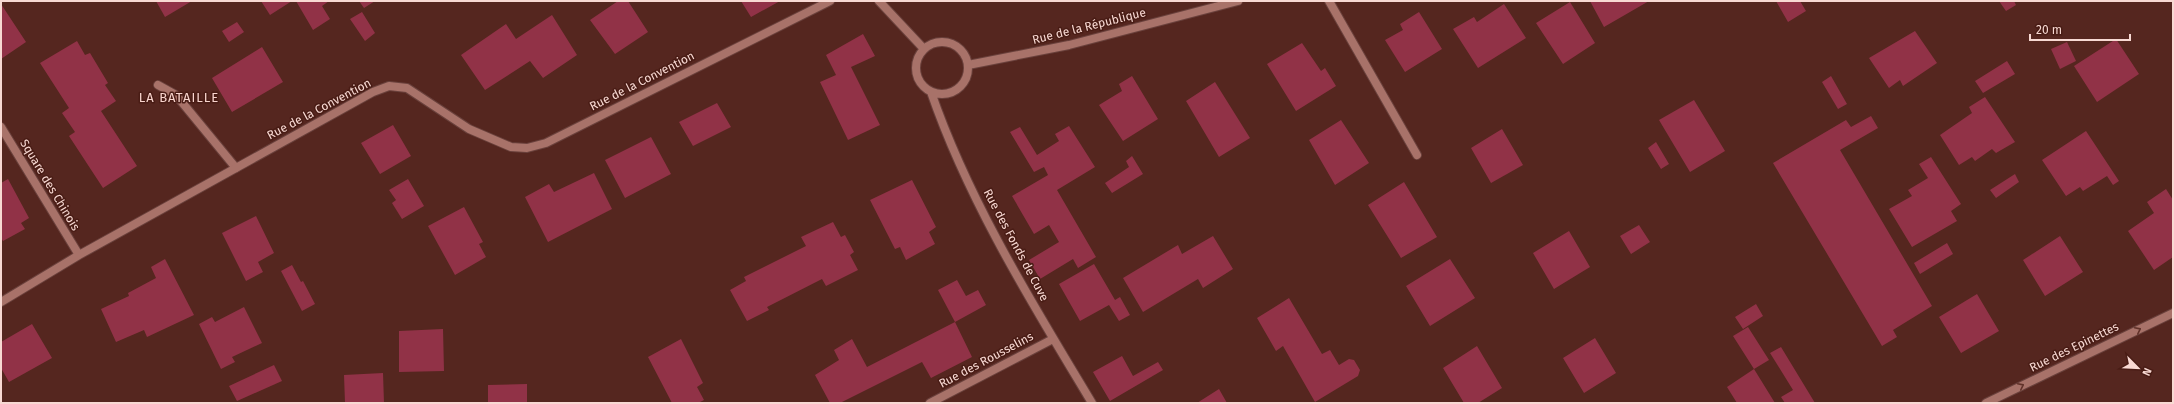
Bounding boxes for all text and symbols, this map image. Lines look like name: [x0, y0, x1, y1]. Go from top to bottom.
street label: Rue de la République: [1031, 5, 1147, 47]
scale bar: [2030, 16, 2130, 42]
text: 20 m: [2036, 23, 2062, 37]
street label: Rue de la Convention: [587, 49, 697, 113]
street label: Rue de la Convention: [265, 76, 373, 142]
district label: LA BATAILLE: [139, 90, 219, 105]
street label: Square des Chinois: [17, 137, 83, 233]
street label: Rue des Fonds de Cuve: [981, 187, 1051, 303]
street label: Rue des Epinettes: [2027, 319, 2121, 375]
one-way arrow: [2134, 327, 2141, 335]
street label: Rue des Rousselins: [936, 329, 1036, 391]
north arrow: [2118, 348, 2158, 388]
text: N: [2139, 366, 2154, 378]
one-way arrow: [2016, 383, 2024, 391]

